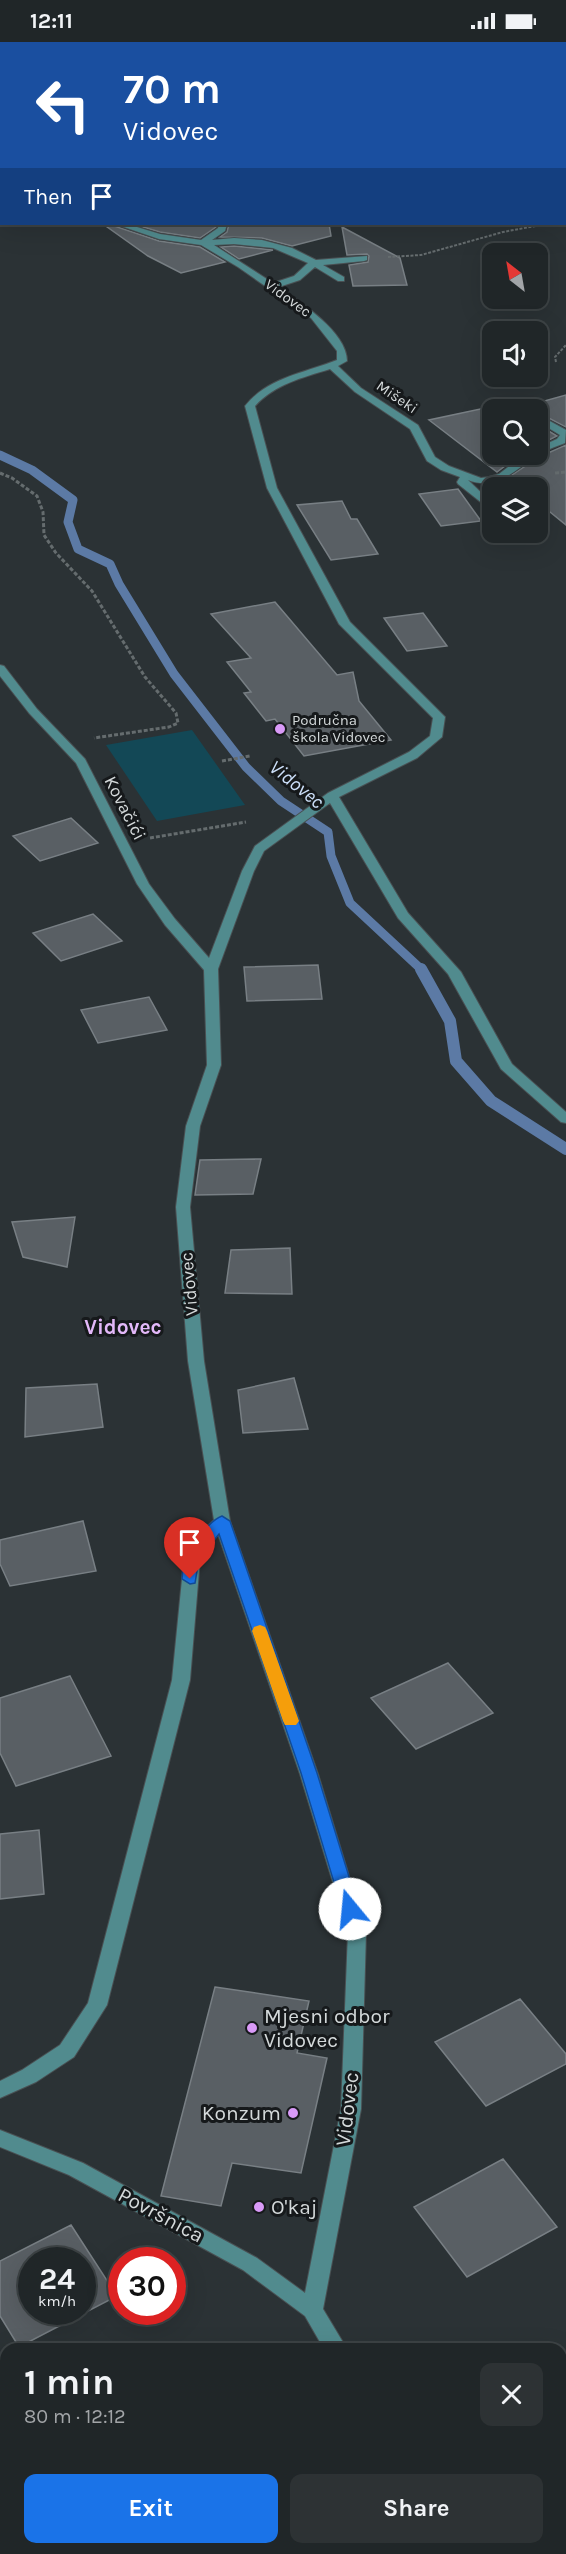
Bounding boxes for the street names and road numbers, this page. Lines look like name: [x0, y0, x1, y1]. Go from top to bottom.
street label: Vidovec: [261, 275, 315, 321]
street label: Mišeki: [373, 377, 421, 417]
street label: Kovačići: [100, 772, 150, 844]
street label: Vidovec: [175, 1251, 203, 1317]
street label: Vidovec: [331, 2071, 363, 2147]
street label: Površnica: [114, 2182, 208, 2248]

